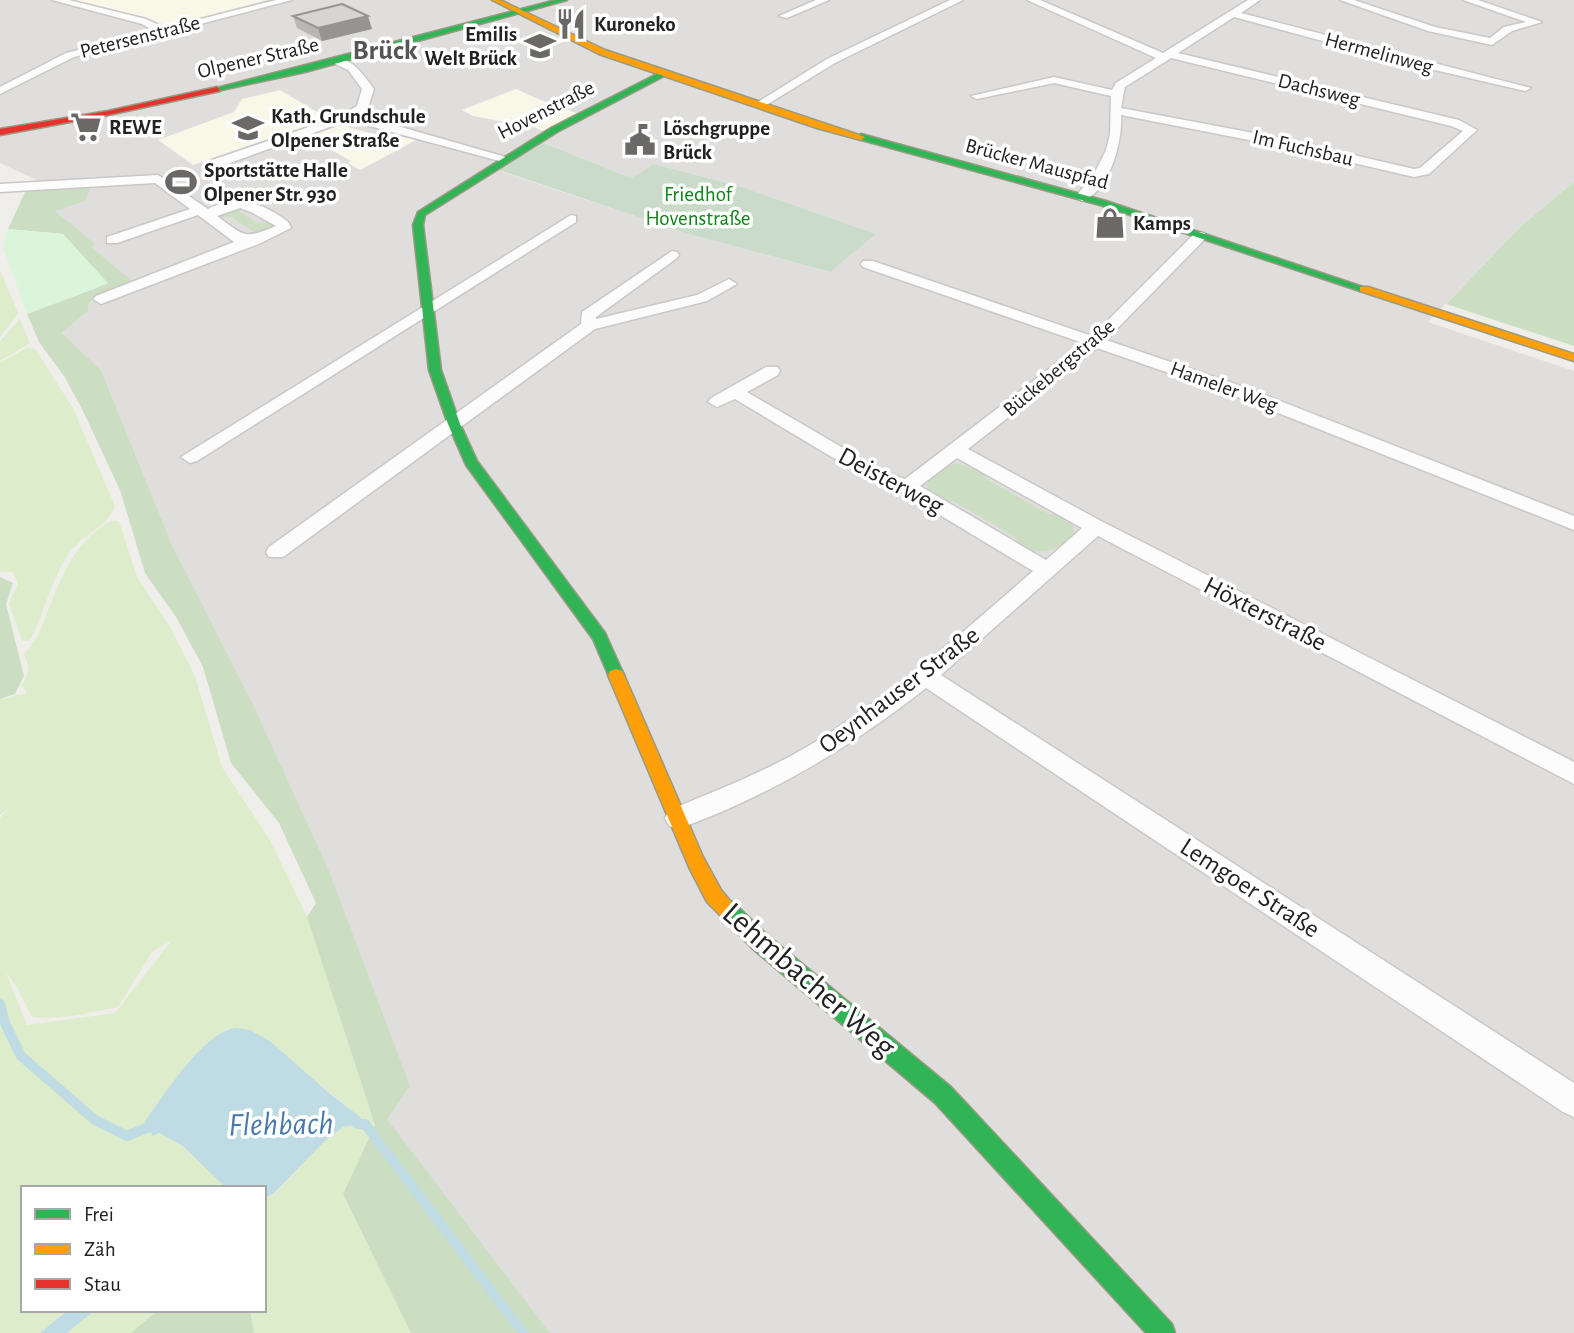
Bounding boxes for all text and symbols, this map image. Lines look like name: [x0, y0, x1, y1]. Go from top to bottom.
restaurant icon: Kuroneko: [554, 7, 588, 41]
street label: Petersenstraße: [78, 12, 202, 62]
place label: Kuroneko: [594, 14, 676, 35]
place label: Emilis Welt Brück: [425, 24, 518, 69]
street label: Hermelinweg: [1323, 28, 1436, 78]
school or university icon: Emilis Welt Brück: [523, 29, 557, 63]
street label: Olpener Straße: [195, 34, 321, 82]
district label: Brück: [352, 37, 418, 65]
street label: Dachsweg: [1276, 70, 1363, 110]
street label: Hovenstraße: [494, 77, 598, 143]
place label: Kath. Grundschule Olpener Straße: [271, 106, 426, 151]
supermarket icon: REWE: [69, 110, 103, 144]
school or university icon: Kath. Grundschule Olpener Straße: [231, 111, 265, 145]
place label: REWE: [109, 117, 162, 138]
place label: Löschgruppe Brück: [663, 118, 770, 163]
public building icon: Löschgruppe Brück: [623, 123, 657, 157]
street label: Im Fuchsbau: [1251, 126, 1356, 170]
street label: Brücker Mauspfad: [963, 135, 1111, 193]
place label: Sportstätte Halle Olpener Str. 930: [204, 160, 348, 205]
sports icon: Sportstätte Halle Olpener Str. 930: [164, 165, 198, 199]
park label: Friedhof Hovenstraße: [645, 184, 751, 229]
shop icon: Kamps: [1093, 206, 1127, 240]
place label: Kamps: [1133, 213, 1191, 234]
street label: Bückebergstraße: [999, 315, 1119, 421]
street label: Hameler Weg: [1168, 358, 1281, 416]
street label: Deisterweg: [834, 443, 948, 520]
street label: Höxterstraße: [1200, 572, 1330, 656]
street label: Oeynhauser Straße: [814, 621, 984, 759]
street label: Lemgoer Straße: [1176, 833, 1324, 943]
street label: Lehmbacher Weg: [717, 897, 902, 1064]
water label: Flehbach: [228, 1108, 334, 1142]
legend: [21, 1186, 266, 1312]
text: Frei: [84, 1204, 114, 1225]
text: Zäh: [84, 1239, 116, 1260]
text: Stau: [84, 1274, 121, 1295]

